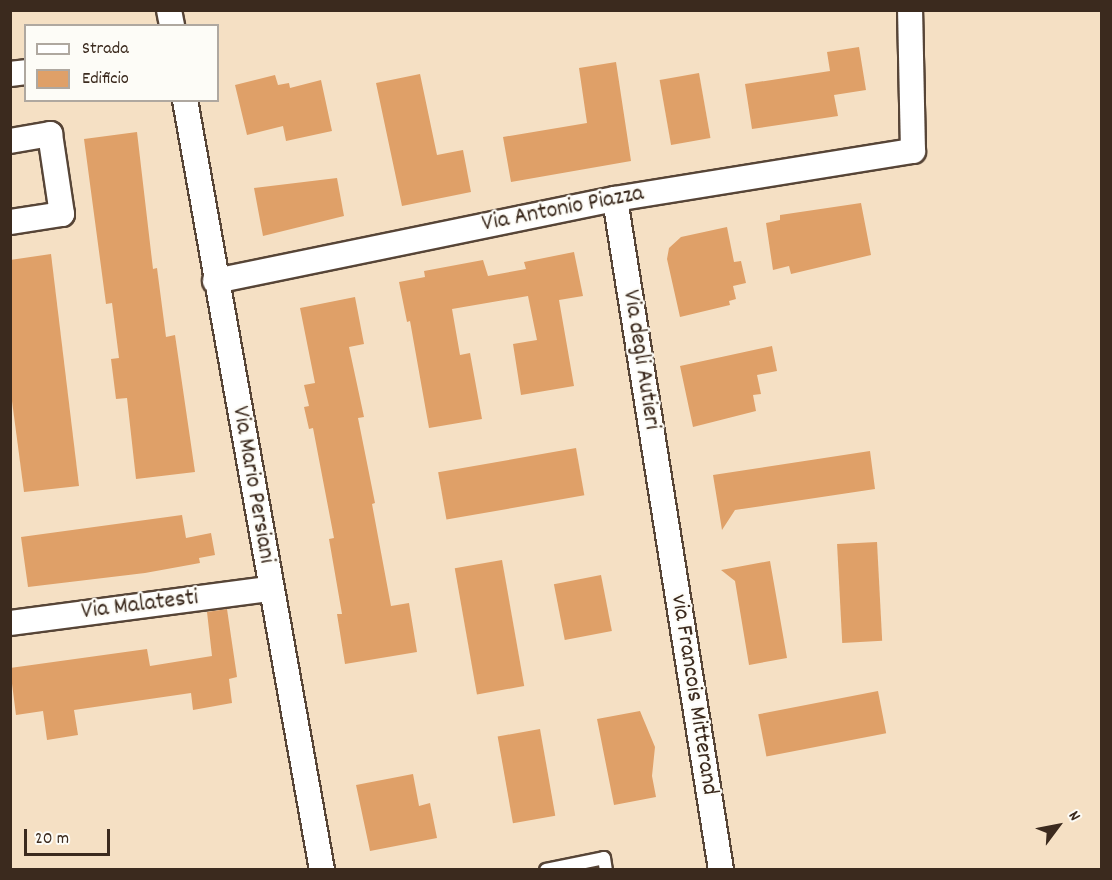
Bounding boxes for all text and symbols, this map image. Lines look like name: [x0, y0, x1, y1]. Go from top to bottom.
legend: [24, 24, 219, 102]
text: Strada: [82, 37, 129, 62]
text: Edificio: [82, 67, 129, 92]
street label: Via Antonio Piazza: [480, 180, 646, 240]
street label: Via degli Autieri: [615, 288, 665, 432]
street label: Via Mario Persiani: [224, 404, 280, 566]
street label: Via Malatesti: [80, 585, 200, 627]
street label: via Francois Mitterand: [663, 593, 723, 797]
north arrow: [1028, 796, 1088, 856]
text: N: [1062, 807, 1086, 826]
scale bar: [27, 817, 112, 855]
text: 20 m: [35, 827, 69, 852]

